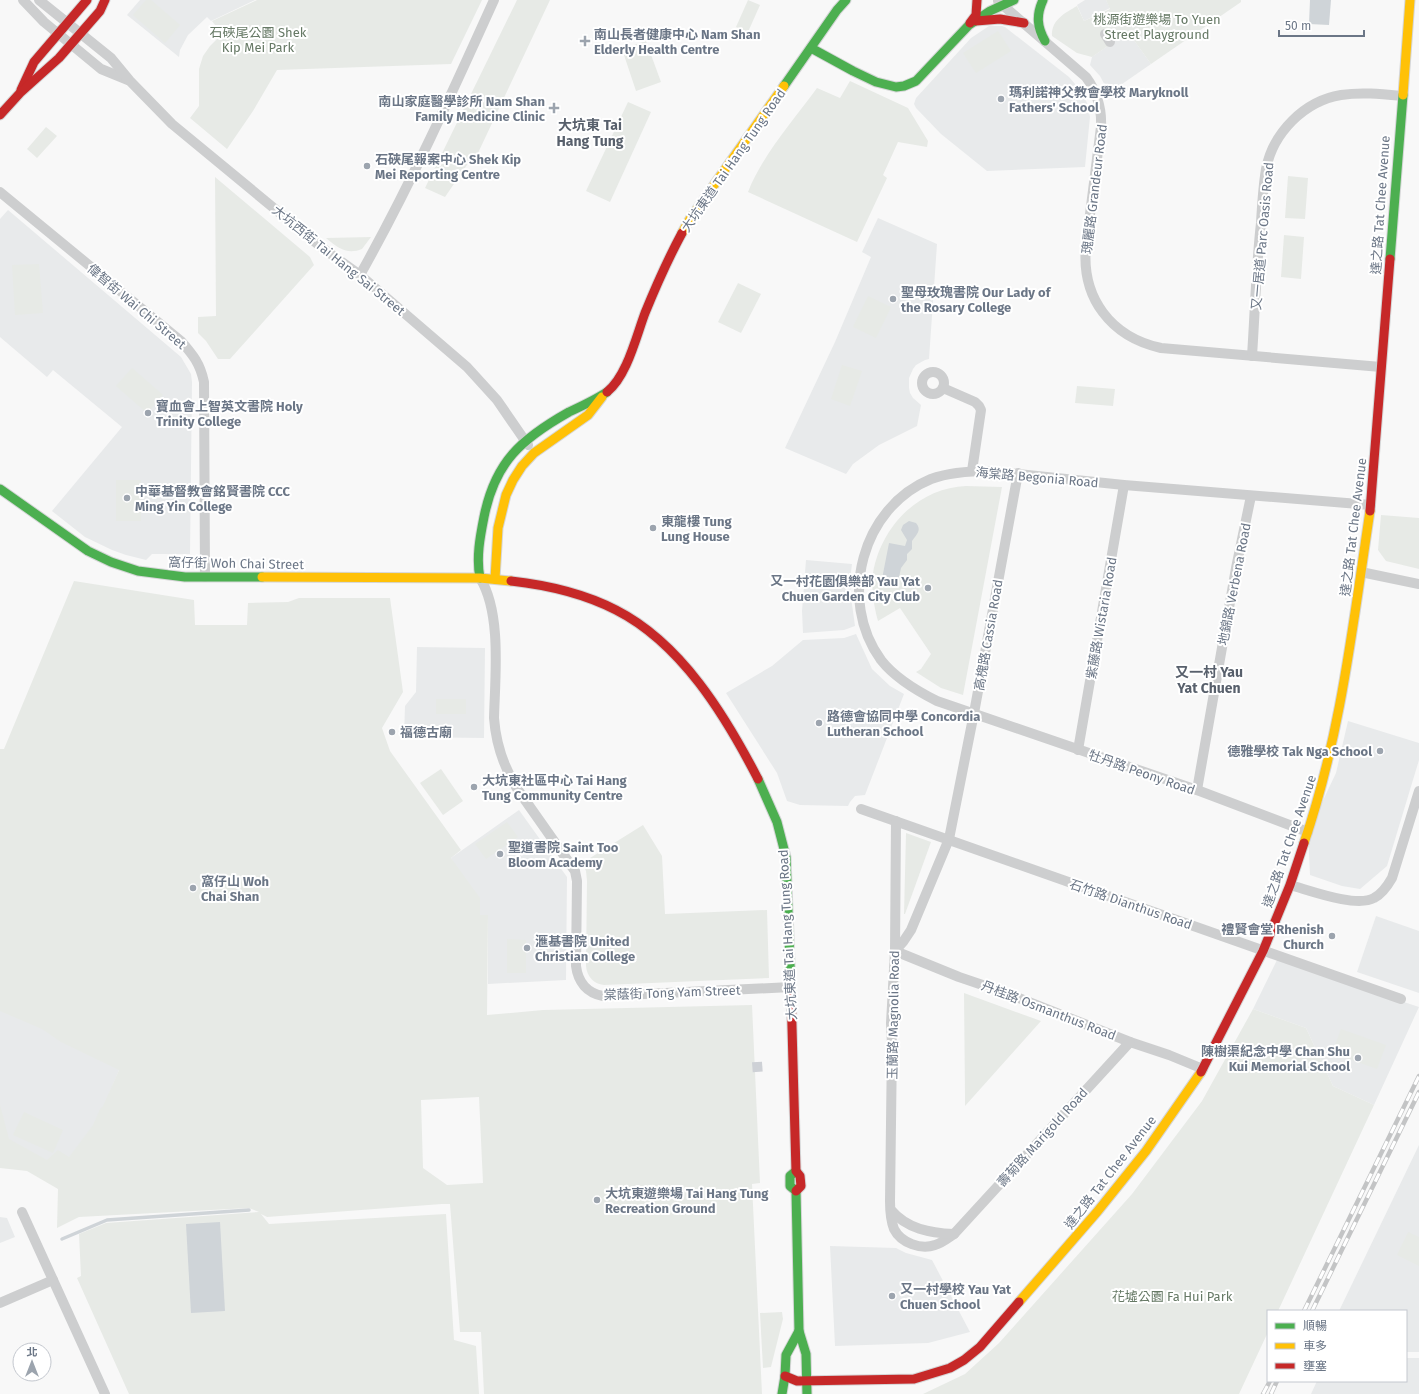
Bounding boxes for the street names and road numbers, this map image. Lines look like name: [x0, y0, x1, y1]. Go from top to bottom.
street label: 大坑東道 Tai Hang Tung Road: [678, 86, 789, 235]
street label: 瑰麗路 Grandeur Road: [1079, 123, 1110, 255]
street label: 達之路 Tat Chee Avenue: [1368, 135, 1393, 275]
street label: 又一居道 Parc Oasis Road: [1249, 161, 1276, 311]
street label: 大坑西街 Tai Hang Sai Street: [269, 202, 408, 319]
street label: 偉智街 Wai Chi Street: [84, 261, 189, 352]
street label: 達之路 Tat Chee Avenue: [1338, 457, 1369, 597]
street label: 海棠路 Begonia Road: [975, 465, 1099, 490]
street label: 地錦路 Verbena Road: [1215, 522, 1254, 647]
street label: 窩仔街 Woh Chai Street: [168, 555, 304, 572]
street label: 紫藤路 Wistaria Road: [1083, 556, 1120, 680]
street label: 高槐路 Cassia Road: [971, 578, 1006, 692]
street label: 牡丹路 Peony Road: [1087, 747, 1197, 798]
street label: 達之路 Tat Chee Avenue: [1260, 773, 1319, 909]
street label: 大坑東道 Tai Hang Tung Road: [776, 849, 799, 1021]
street label: 石竹路 Dianthus Road: [1068, 876, 1194, 932]
street label: 玉蘭路 Magnolia Road: [885, 950, 902, 1080]
street label: 丹桂路 Osmanthus Road: [980, 978, 1118, 1043]
street label: 棠蔭街 Tong Yam Street: [603, 983, 741, 1002]
street label: 壽菊路 Marigold Road: [994, 1085, 1091, 1190]
street label: 達之路 Tat Chee Avenue: [1062, 1113, 1159, 1232]

